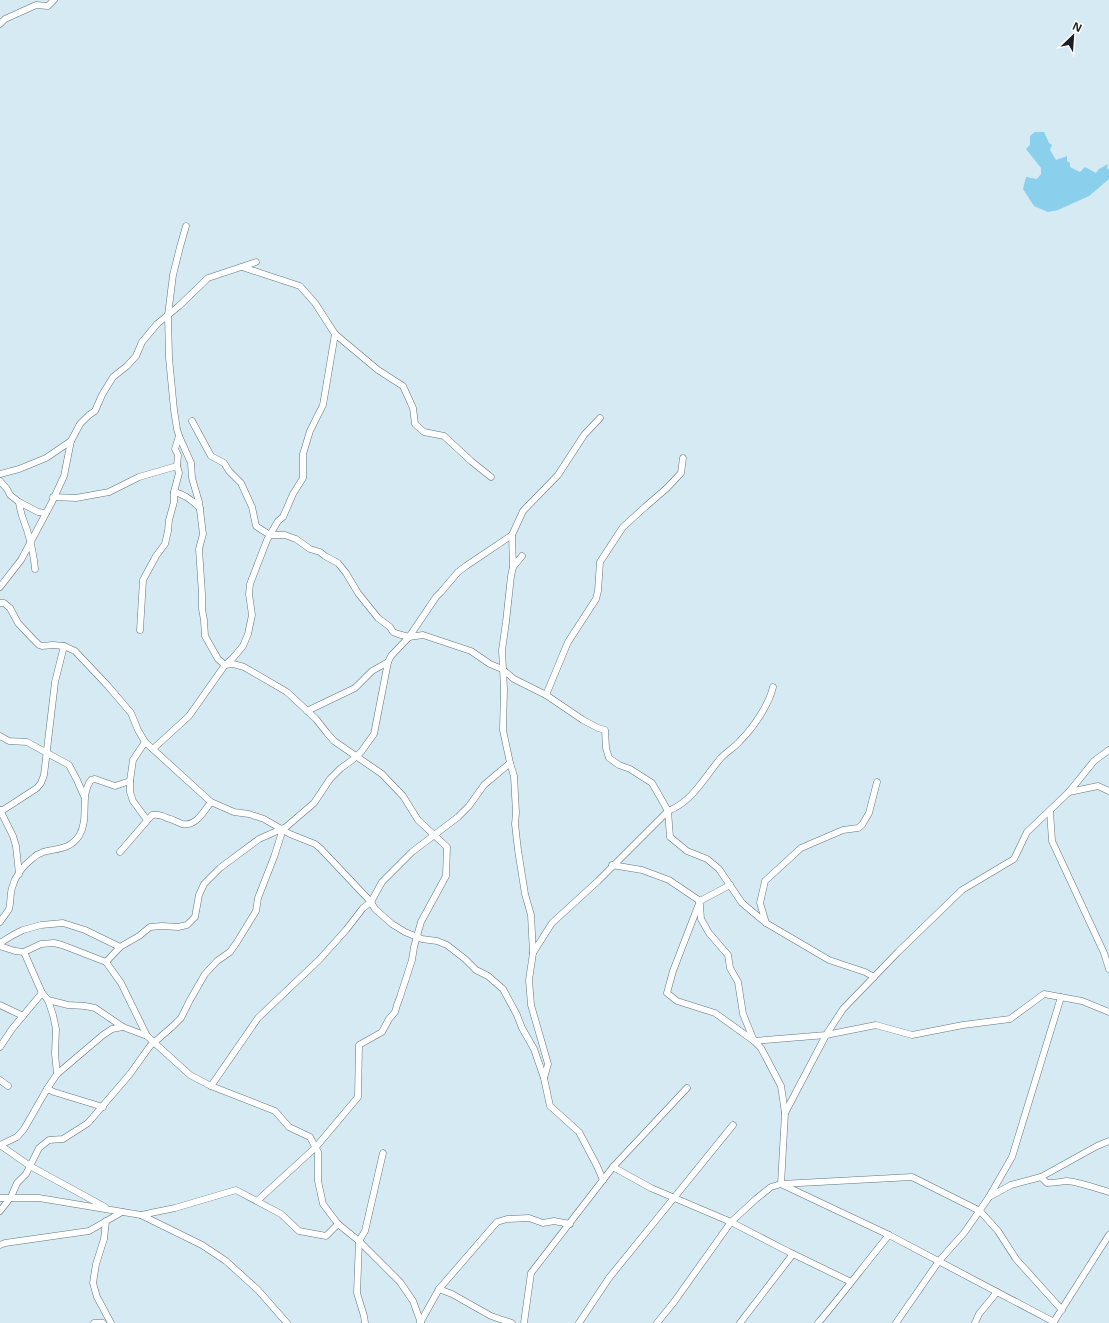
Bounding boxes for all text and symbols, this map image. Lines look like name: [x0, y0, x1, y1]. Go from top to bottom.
north arrow: [1053, 16, 1093, 56]
text: N: [1070, 18, 1085, 35]

